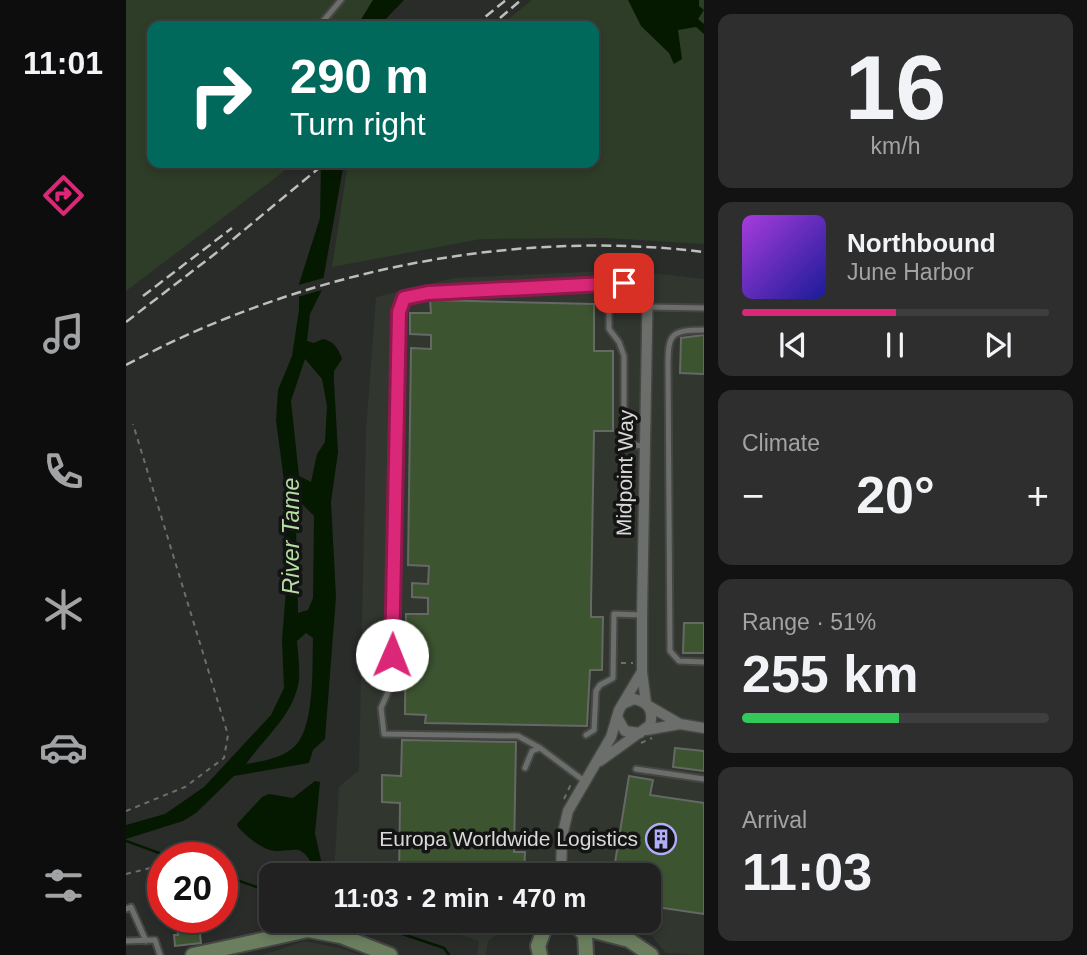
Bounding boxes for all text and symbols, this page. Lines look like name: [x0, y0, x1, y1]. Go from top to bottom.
text: 16: [845, 37, 946, 138]
text: 11:01: [23, 45, 103, 81]
icon: right: [175, 49, 266, 140]
text: 290 m: [290, 49, 429, 103]
text: Turn right: [290, 106, 426, 142]
text: km/h: [871, 133, 920, 159]
icon: directions: [39, 171, 88, 220]
text: Northbound: [847, 228, 996, 258]
pin: [594, 253, 654, 313]
text: June Harbor: [847, 259, 974, 285]
icon: arrive: [605, 264, 643, 302]
icon: music: [39, 309, 88, 358]
icon: previous: [774, 326, 812, 364]
icon: pause: [876, 326, 914, 364]
icon: next: [979, 326, 1017, 364]
street label: Midpoint Way: [612, 409, 637, 536]
text: Climate: [742, 430, 820, 456]
icon: phone: [39, 447, 88, 496]
text: 20°: [856, 466, 935, 524]
text: −: [742, 475, 764, 517]
text: +: [1027, 475, 1049, 517]
water label: River Tame: [278, 478, 304, 594]
icon: climate: [39, 585, 88, 634]
text: Range · 51%: [742, 609, 876, 635]
position arrow: [355, 618, 429, 692]
text: 255 km: [742, 645, 918, 703]
icon: car: [39, 723, 88, 772]
text: Arrival: [742, 807, 807, 833]
building icon: Europa Worldwide Logistics: [644, 822, 678, 856]
place label: Europa Worldwide Logistics: [379, 827, 638, 850]
speed limit sign: 20: [147, 842, 238, 933]
text: 11:03: [742, 843, 872, 901]
icon: filters: [39, 861, 88, 910]
text: 11:03 · 2 min · 470 m: [334, 883, 586, 913]

